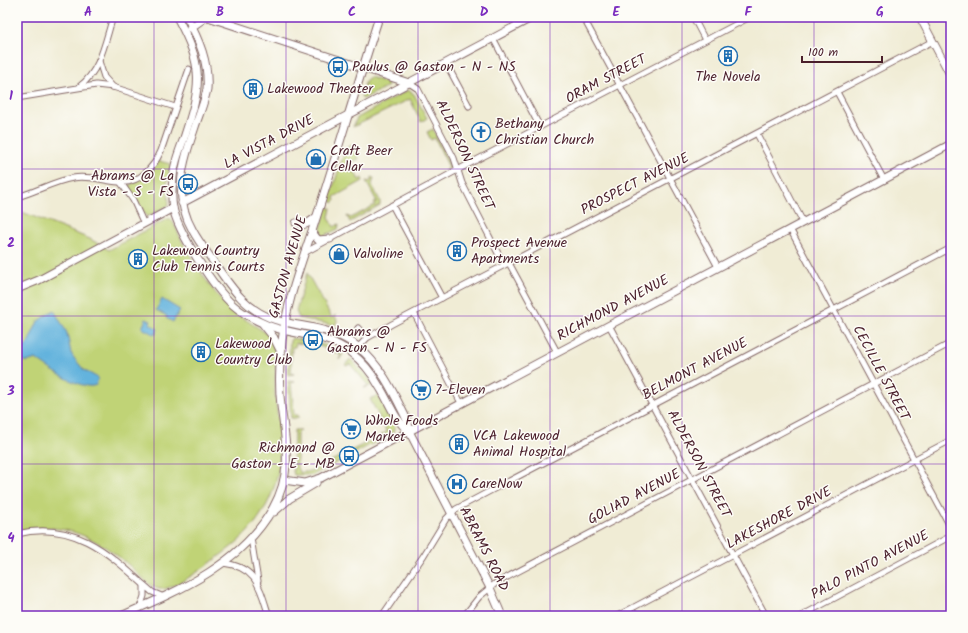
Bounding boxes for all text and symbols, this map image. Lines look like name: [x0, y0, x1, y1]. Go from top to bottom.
text: A: [84, 2, 92, 23]
text: B: [216, 2, 224, 23]
text: C: [348, 2, 356, 23]
text: D: [480, 2, 489, 23]
text: E: [612, 2, 620, 23]
text: F: [744, 2, 752, 23]
text: G: [876, 2, 884, 23]
scale bar: [802, 38, 882, 64]
text: 100 m: [808, 43, 839, 62]
building icon: The Novela: [717, 45, 739, 67]
street label: ORAM STREET: [562, 48, 652, 110]
bus stop icon: Paulus @ Gaston - N - NS: [327, 56, 349, 78]
place label: Paulus @ Gaston - N - NS: [352, 56, 516, 78]
place label: The Novela: [696, 66, 760, 88]
building icon: Lakewood Theater: [242, 78, 264, 100]
place label: Lakewood Theater: [267, 78, 374, 100]
text: 1: [9, 86, 13, 107]
street label: ALDERSON STREET: [430, 96, 501, 215]
street label: LA VISTA DRIVE: [220, 108, 319, 175]
place label: Bethany Christian Church: [495, 113, 594, 151]
church icon: Bethany Christian Church: [470, 121, 492, 143]
place label: Craft Beer Cellar: [330, 140, 393, 178]
street label: PROSPECT AVENUE: [577, 147, 694, 221]
shop icon: Craft Beer Cellar: [305, 148, 327, 170]
place label: Abrams @ La Vista - S - FS: [88, 165, 175, 203]
bus stop icon: Abrams @ La Vista - S - FS: [177, 173, 199, 195]
street label: GASTON AVENUE: [263, 212, 313, 321]
place label: Prospect Avenue Apartments: [471, 232, 568, 270]
text: 2: [7, 233, 15, 254]
place label: Lakewood Country Club Tennis Courts: [152, 240, 265, 278]
building icon: Prospect Avenue Apartments: [446, 240, 468, 262]
shop icon: Valvoline: [328, 243, 350, 265]
place label: Valvoline: [353, 243, 404, 265]
building icon: Lakewood Country Club Tennis Courts: [127, 248, 149, 270]
street label: RICHMOND AVENUE: [553, 269, 674, 347]
place label: Abrams @ Gaston - N - FS: [327, 321, 427, 359]
street label: CECILLE STREET: [847, 321, 916, 426]
bus stop icon: Abrams @ Gaston - N - FS: [302, 329, 324, 351]
street label: BELMONT AVENUE: [638, 331, 753, 406]
place label: Lakewood Country Club: [215, 333, 293, 371]
building icon: Lakewood Country Club: [190, 341, 212, 363]
supermarket icon: 7-Eleven: [410, 379, 432, 401]
place label: 7-Eleven: [435, 379, 485, 401]
text: 3: [6, 381, 15, 402]
street label: ALDERSON STREET: [661, 406, 738, 523]
place label: Whole Foods Market: [365, 410, 438, 448]
supermarket icon: Whole Foods Market: [340, 418, 362, 440]
place label: VCA Lakewood Animal Hospital: [473, 425, 567, 463]
building icon: VCA Lakewood Animal Hospital: [448, 433, 470, 455]
place label: Richmond @ Gaston - E - MB: [231, 437, 335, 475]
bus stop icon: Richmond @ Gaston - E - MB: [338, 445, 360, 467]
street label: GOLIAD AVENUE: [584, 463, 685, 531]
hospital icon: CareNow: [446, 473, 468, 495]
place label: CareNow: [471, 473, 523, 495]
street label: LAKESHORE DRIVE: [722, 480, 837, 555]
street label: ABRAMS ROAD: [453, 503, 515, 595]
street label: PALO PINTO AVENUE: [807, 524, 934, 606]
text: 4: [7, 528, 15, 549]

